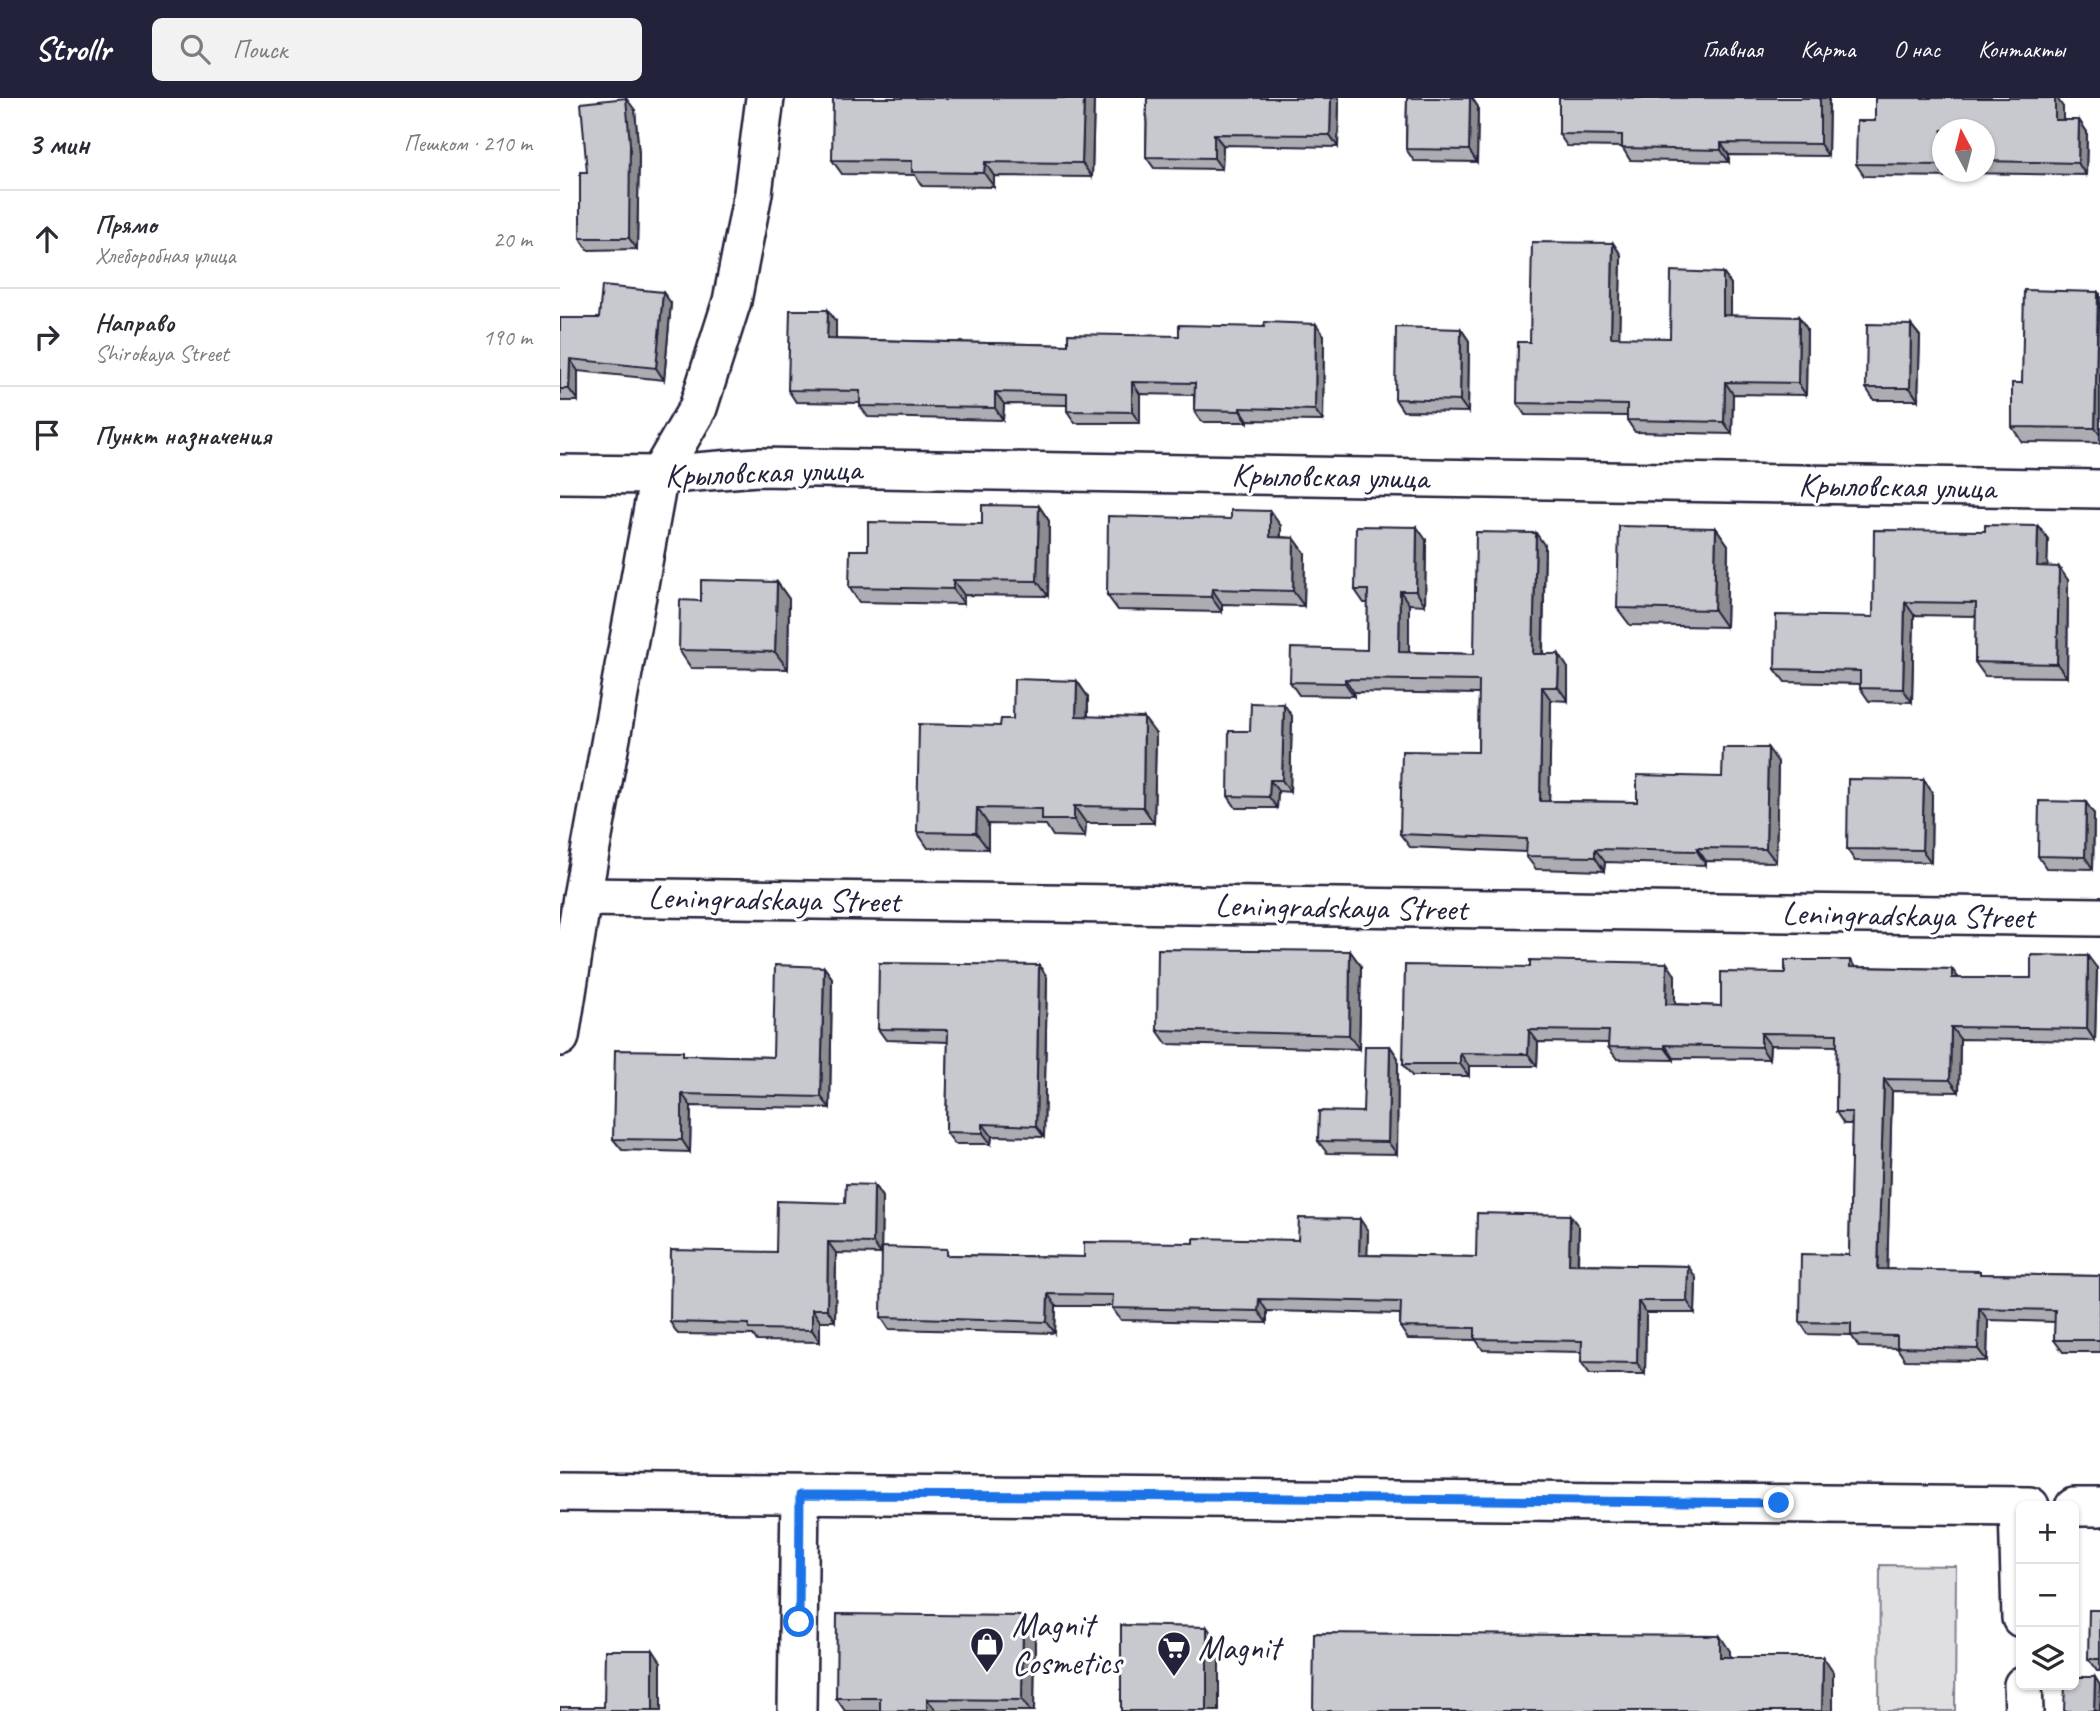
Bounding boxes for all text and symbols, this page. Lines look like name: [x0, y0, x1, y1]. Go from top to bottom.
search box: [152, 18, 642, 81]
text: Strollr: [35, 28, 110, 70]
icon: search: [176, 30, 214, 68]
text: Поиск: [232, 33, 287, 66]
text: Главная: [1702, 34, 1763, 64]
text: Карта: [1801, 34, 1855, 64]
text: О нас: [1893, 34, 1940, 64]
text: Контакты: [1978, 34, 2065, 64]
north arrow: [1932, 119, 1995, 182]
text: 3 мин: [28, 125, 89, 163]
text: Пешком · 210 m: [404, 129, 532, 158]
text: Прямо: [95, 208, 157, 241]
icon: ahead: [28, 220, 66, 258]
text: 20 m: [493, 225, 532, 254]
text: Хлеборобная улица: [95, 241, 235, 270]
text: Направо: [95, 306, 174, 339]
icon: right: [28, 318, 66, 356]
text: 190 m: [483, 323, 532, 352]
text: Shirokaya Street: [95, 339, 229, 368]
icon: arrive: [28, 416, 66, 454]
text: Пункт назначения: [95, 419, 271, 452]
street label: Крыловская улица: [664, 447, 865, 496]
street label: Крыловская улица: [1231, 453, 1431, 499]
street label: Крыловская улица: [1798, 463, 1998, 509]
street label: Leningradskaya Street: [648, 876, 903, 922]
street label: Leningradskaya Street: [1215, 884, 1470, 930]
street label: Leningradskaya Street: [1782, 892, 2037, 938]
route end: [1763, 1487, 1794, 1518]
map controls: [2016, 1501, 2079, 1690]
button: +: [2016, 1501, 2079, 1564]
button: −: [2016, 1564, 2079, 1627]
place label: Magnit Cosmetics: [1012, 1604, 1124, 1684]
route start: [783, 1606, 814, 1637]
shop icon: Magnit Cosmetics: [968, 1625, 1006, 1674]
place label: Magnit: [1198, 1627, 1284, 1669]
button: layers: [2016, 1627, 2079, 1690]
supermarket icon: Magnit: [1155, 1629, 1193, 1678]

